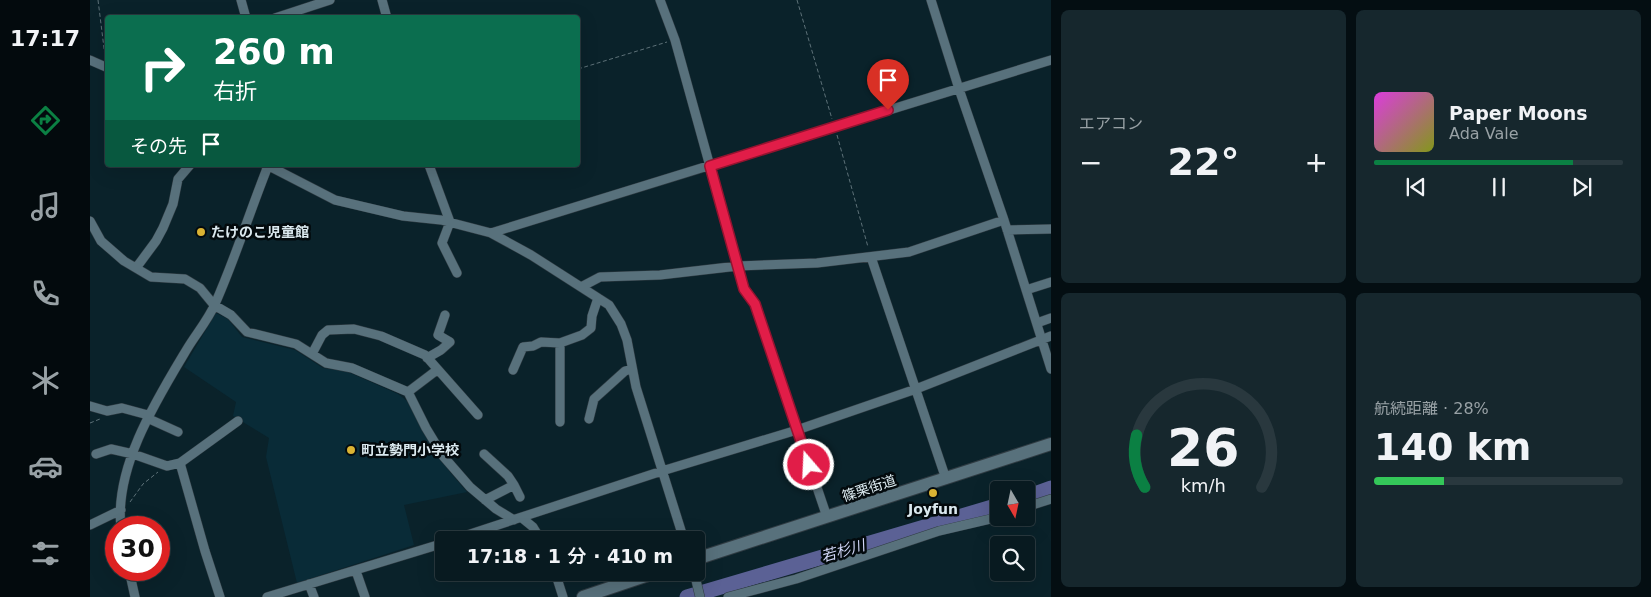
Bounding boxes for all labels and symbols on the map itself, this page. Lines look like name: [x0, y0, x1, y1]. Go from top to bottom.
pin: [867, 59, 909, 110]
place label: たけのこ児童館: [211, 224, 309, 240]
marker: たけのこ児童館: [195, 226, 207, 238]
position arrow: [782, 438, 834, 490]
place label: 町立勢門小学校: [361, 442, 459, 458]
marker: 町立勢門小学校: [345, 444, 357, 456]
street label: 篠栗街道: [840, 472, 898, 504]
north arrow: [990, 481, 1035, 526]
marker: Joyfun: [927, 487, 939, 499]
place label: Joyfun: [907, 501, 958, 517]
speed limit sign: 30: [105, 516, 170, 581]
water label: 若杉川: [819, 536, 869, 566]

